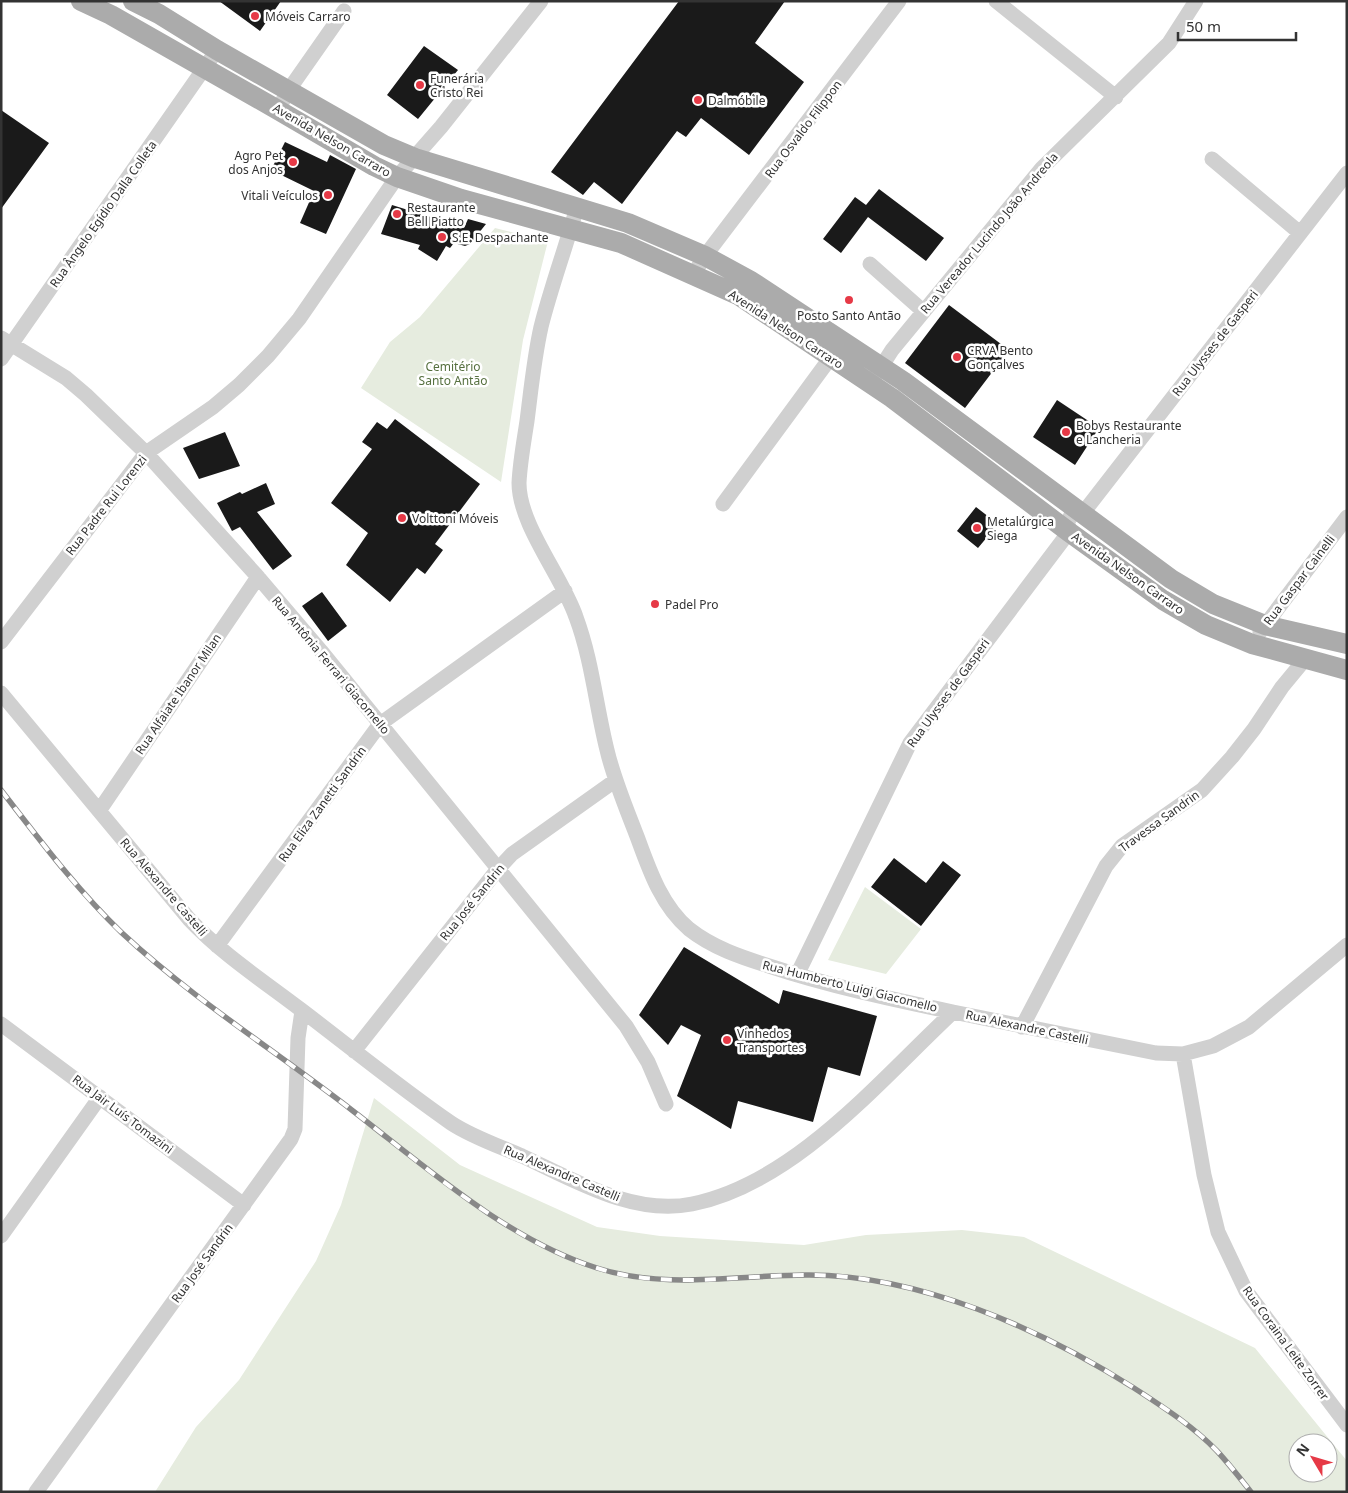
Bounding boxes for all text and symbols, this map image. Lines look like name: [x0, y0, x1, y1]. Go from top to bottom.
place label: Móveis Carraro: [265, 8, 350, 25]
marker: Móveis Carraro: [249, 10, 261, 22]
scale bar: [1178, 10, 1296, 42]
text: 50 m: [1186, 16, 1221, 36]
place label: Funerária Cristo Rei: [430, 70, 484, 101]
street label: Rua Osvaldo Filippon: [761, 77, 845, 181]
marker: Funerária Cristo Rei: [414, 79, 426, 91]
place label: Dalmóbile: [708, 92, 766, 109]
marker: Dalmóbile: [692, 94, 704, 106]
street label: Avenida Nelson Carraro: [270, 99, 394, 181]
street label: Rua Ângelo Egídio Dalla Colleta: [46, 137, 160, 291]
place label: Agro Pet dos Anjos: [228, 147, 284, 178]
street label: Rua Vereador Lucindo João Andreola: [916, 149, 1062, 317]
marker: Agro Pet dos Anjos: [287, 156, 299, 168]
place label: Vitali Veículos: [241, 187, 318, 204]
marker: Vitali Veículos: [322, 189, 334, 201]
place label: Restaurante Bell Piatto: [407, 199, 476, 230]
marker: Restaurante Bell Piatto: [391, 208, 403, 220]
place label: S.E. Despachante: [452, 229, 549, 246]
marker: S.E. Despachante: [436, 231, 448, 243]
street label: Avenida Nelson Carraro: [725, 286, 847, 372]
street label: Rua Ulysses de Gasperi: [1168, 286, 1262, 400]
marker: Posto Santo Antão: [843, 294, 855, 306]
place label: Posto Santo Antão: [797, 307, 901, 324]
place label: CRVA Bento Gonçalves: [967, 342, 1033, 373]
marker: CRVA Bento Gonçalves: [951, 351, 963, 363]
park label: Cemitério Santo Antão: [419, 358, 487, 389]
place label: Bobys Restaurante e Lancheria: [1076, 417, 1182, 448]
marker: Bobys Restaurante e Lancheria: [1060, 426, 1072, 438]
street label: Rua Padre Rui Lorenzi: [61, 451, 151, 559]
place label: Volttoni Móveis: [412, 510, 499, 527]
marker: Volttoni Móveis: [396, 512, 408, 524]
place label: Metalúrgica Siega: [987, 513, 1054, 544]
marker: Metalúrgica Siega: [971, 522, 983, 534]
street label: Avenida Nelson Carraro: [1068, 528, 1188, 618]
street label: Rua Gaspar Cainelli: [1259, 531, 1339, 629]
street label: Rua Antônia Ferrari Giacomello: [268, 592, 394, 738]
place label: Padel Pro: [665, 596, 719, 613]
marker: Padel Pro: [649, 598, 661, 610]
street label: Rua Alfaiate Ibanor Milan: [131, 630, 225, 758]
street label: Rua Ulysses de Gasperi: [903, 635, 993, 751]
street label: Rua Eliza Zanetti Sandrin: [274, 743, 370, 865]
street label: Travessa Sandrin: [1115, 786, 1203, 856]
street label: Rua Alexandre Castelli: [117, 834, 211, 940]
street label: Rua José Sandrin: [436, 860, 508, 944]
street label: Rua Humberto Luigi Giacomello: [761, 956, 939, 1016]
street label: Rua Alexandre Castelli: [964, 1006, 1090, 1048]
place label: Vinhedos Transportes: [737, 1025, 804, 1056]
marker: Vinhedos Transportes: [721, 1034, 733, 1046]
street label: Rua Jair Luís Tomazini: [69, 1071, 177, 1157]
street label: Rua Alexandre Castelli: [501, 1141, 623, 1205]
street label: Rua José Sandrin: [167, 1220, 237, 1306]
street label: Rua Coraina Leite Zorrer: [1239, 1282, 1333, 1404]
north arrow: [1288, 1433, 1338, 1483]
text: N: [1291, 1439, 1313, 1460]

